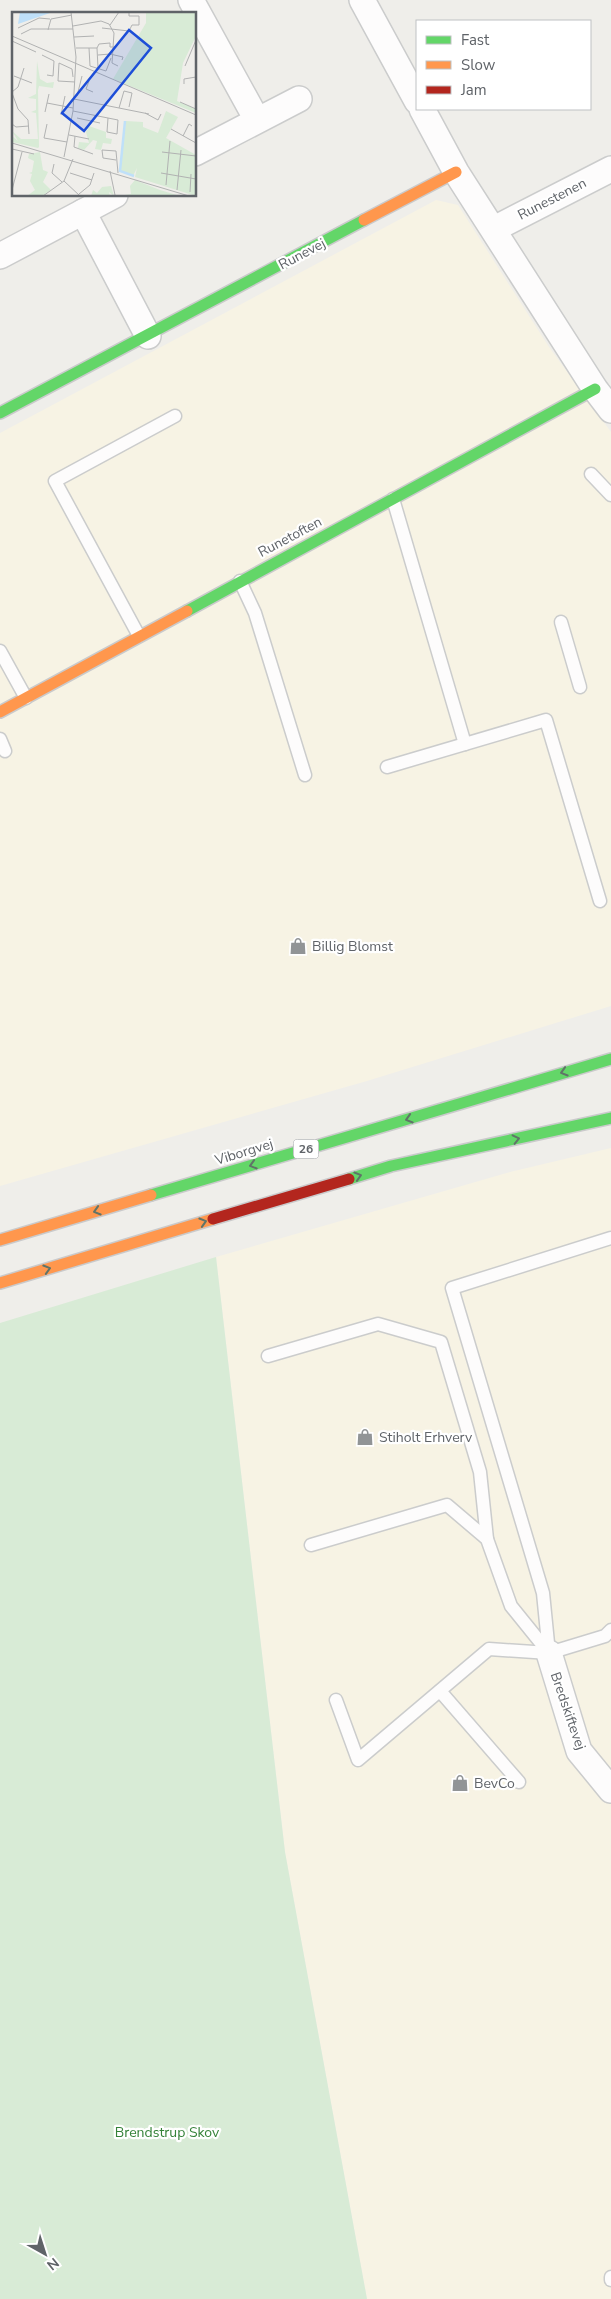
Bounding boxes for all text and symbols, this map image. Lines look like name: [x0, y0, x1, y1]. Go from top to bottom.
inset map: [12, 12, 196, 196]
legend: [416, 20, 591, 110]
text: Fast: [461, 30, 490, 50]
text: Slow: [461, 55, 496, 75]
text: Jam: [460, 80, 487, 100]
street label: Runestenen: [514, 174, 590, 224]
street label: Runevej: [275, 234, 329, 274]
street label: Runetoften: [255, 512, 325, 562]
shop icon: Billig Blomst: [288, 936, 308, 956]
place label: Billig Blomst: [312, 937, 393, 956]
one-way arrow: [561, 1067, 569, 1077]
one-way arrow: [405, 1113, 413, 1123]
street label: Viborgvej: [212, 1134, 275, 1170]
one-way arrow: [512, 1134, 521, 1145]
road number: 26: [294, 1140, 318, 1158]
one-way arrow: [249, 1160, 257, 1170]
one-way arrow: [354, 1172, 362, 1182]
one-way arrow: [93, 1206, 102, 1216]
one-way arrow: [198, 1218, 206, 1228]
one-way arrow: [42, 1264, 50, 1274]
shop icon: Stiholt Erhverv: [355, 1427, 375, 1447]
place label: Stiholt Erhverv: [379, 1428, 473, 1447]
street label: Bredskiftevej: [546, 1669, 590, 1753]
shop icon: BevCo: [450, 1773, 470, 1793]
place label: BevCo: [474, 1774, 515, 1793]
park label: Brendstrup Skov: [115, 2123, 220, 2142]
north arrow: [20, 2229, 70, 2279]
text: N: [43, 2253, 63, 2274]

